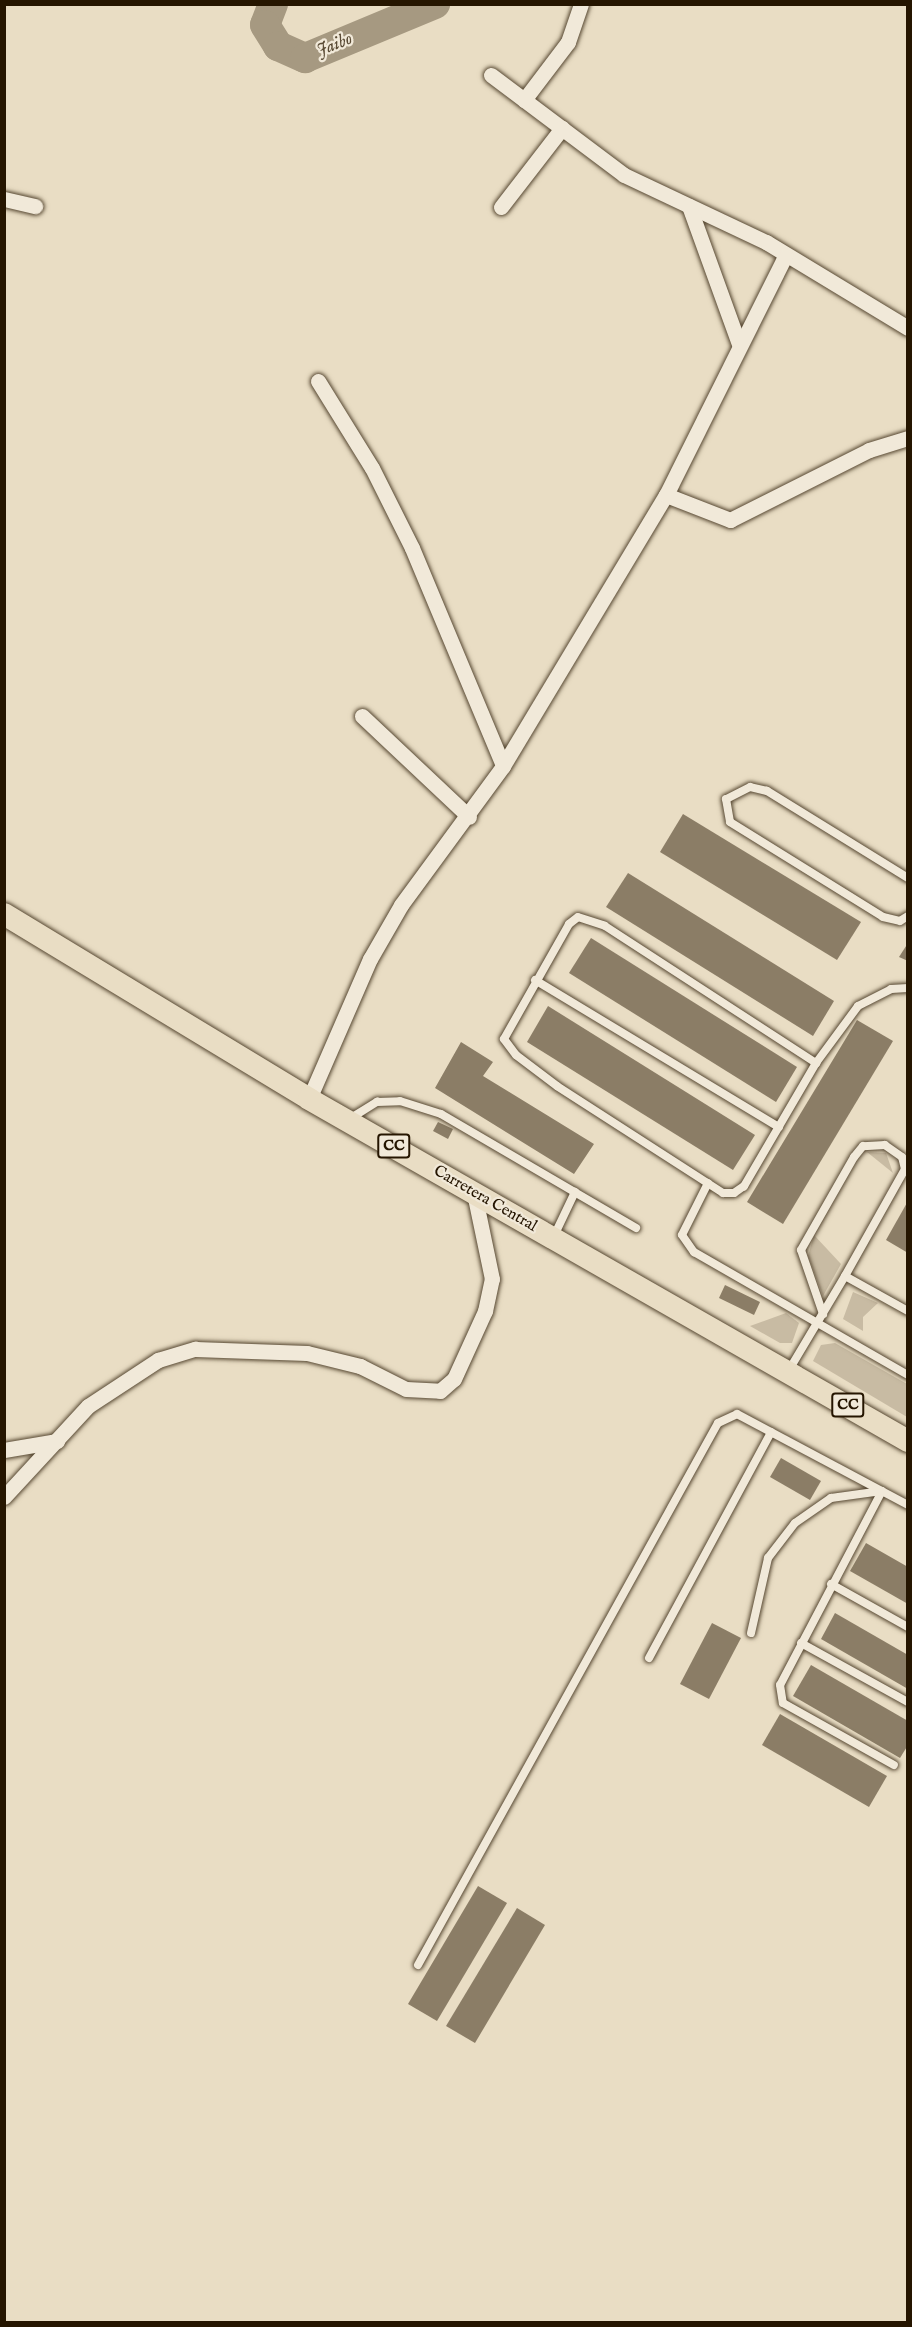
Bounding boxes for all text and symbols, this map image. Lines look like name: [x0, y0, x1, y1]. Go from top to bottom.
water label: Jaibo: [314, 29, 356, 63]
road number: CC: [376, 1134, 412, 1158]
street label: Carretera Central: [430, 1162, 540, 1236]
road number: CC: [830, 1393, 866, 1417]

